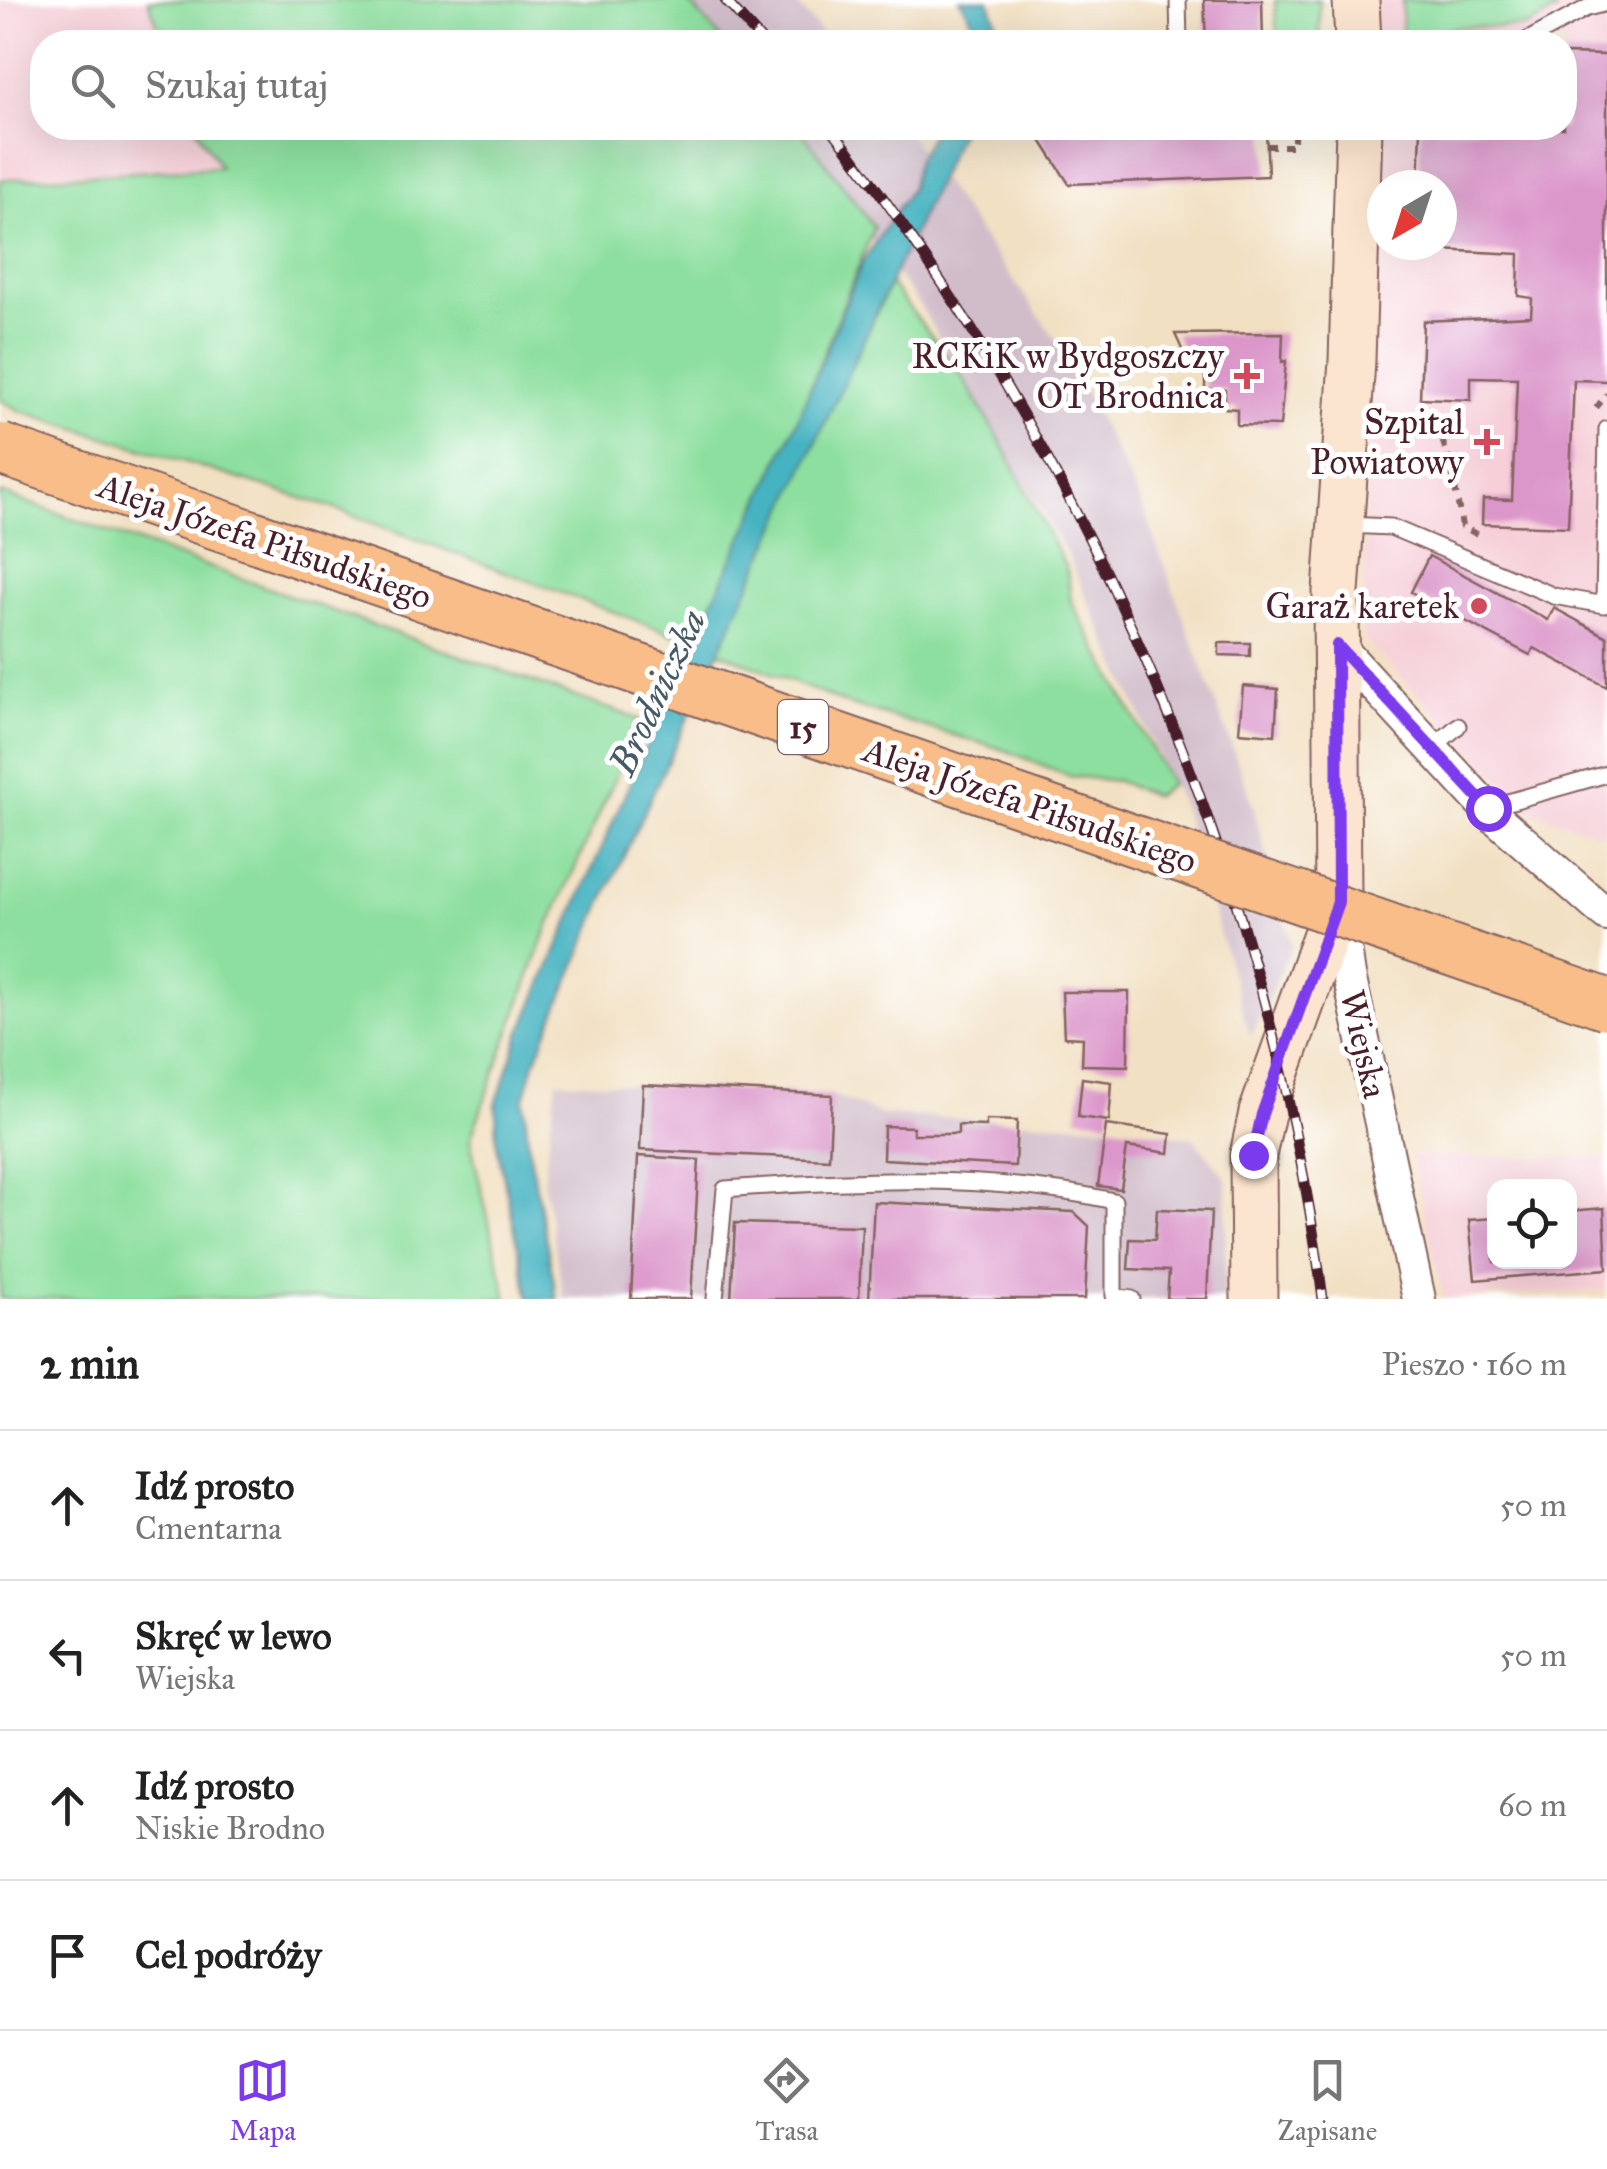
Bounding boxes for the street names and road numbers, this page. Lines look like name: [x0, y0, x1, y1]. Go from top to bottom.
street label: Aleja Józefa Piłsudskiego: [91, 464, 437, 619]
road number: 15: [778, 700, 828, 754]
street label: Aleja Józefa Piłsudskiego: [856, 728, 1202, 883]
street label: Wiejska: [1330, 986, 1397, 1103]

